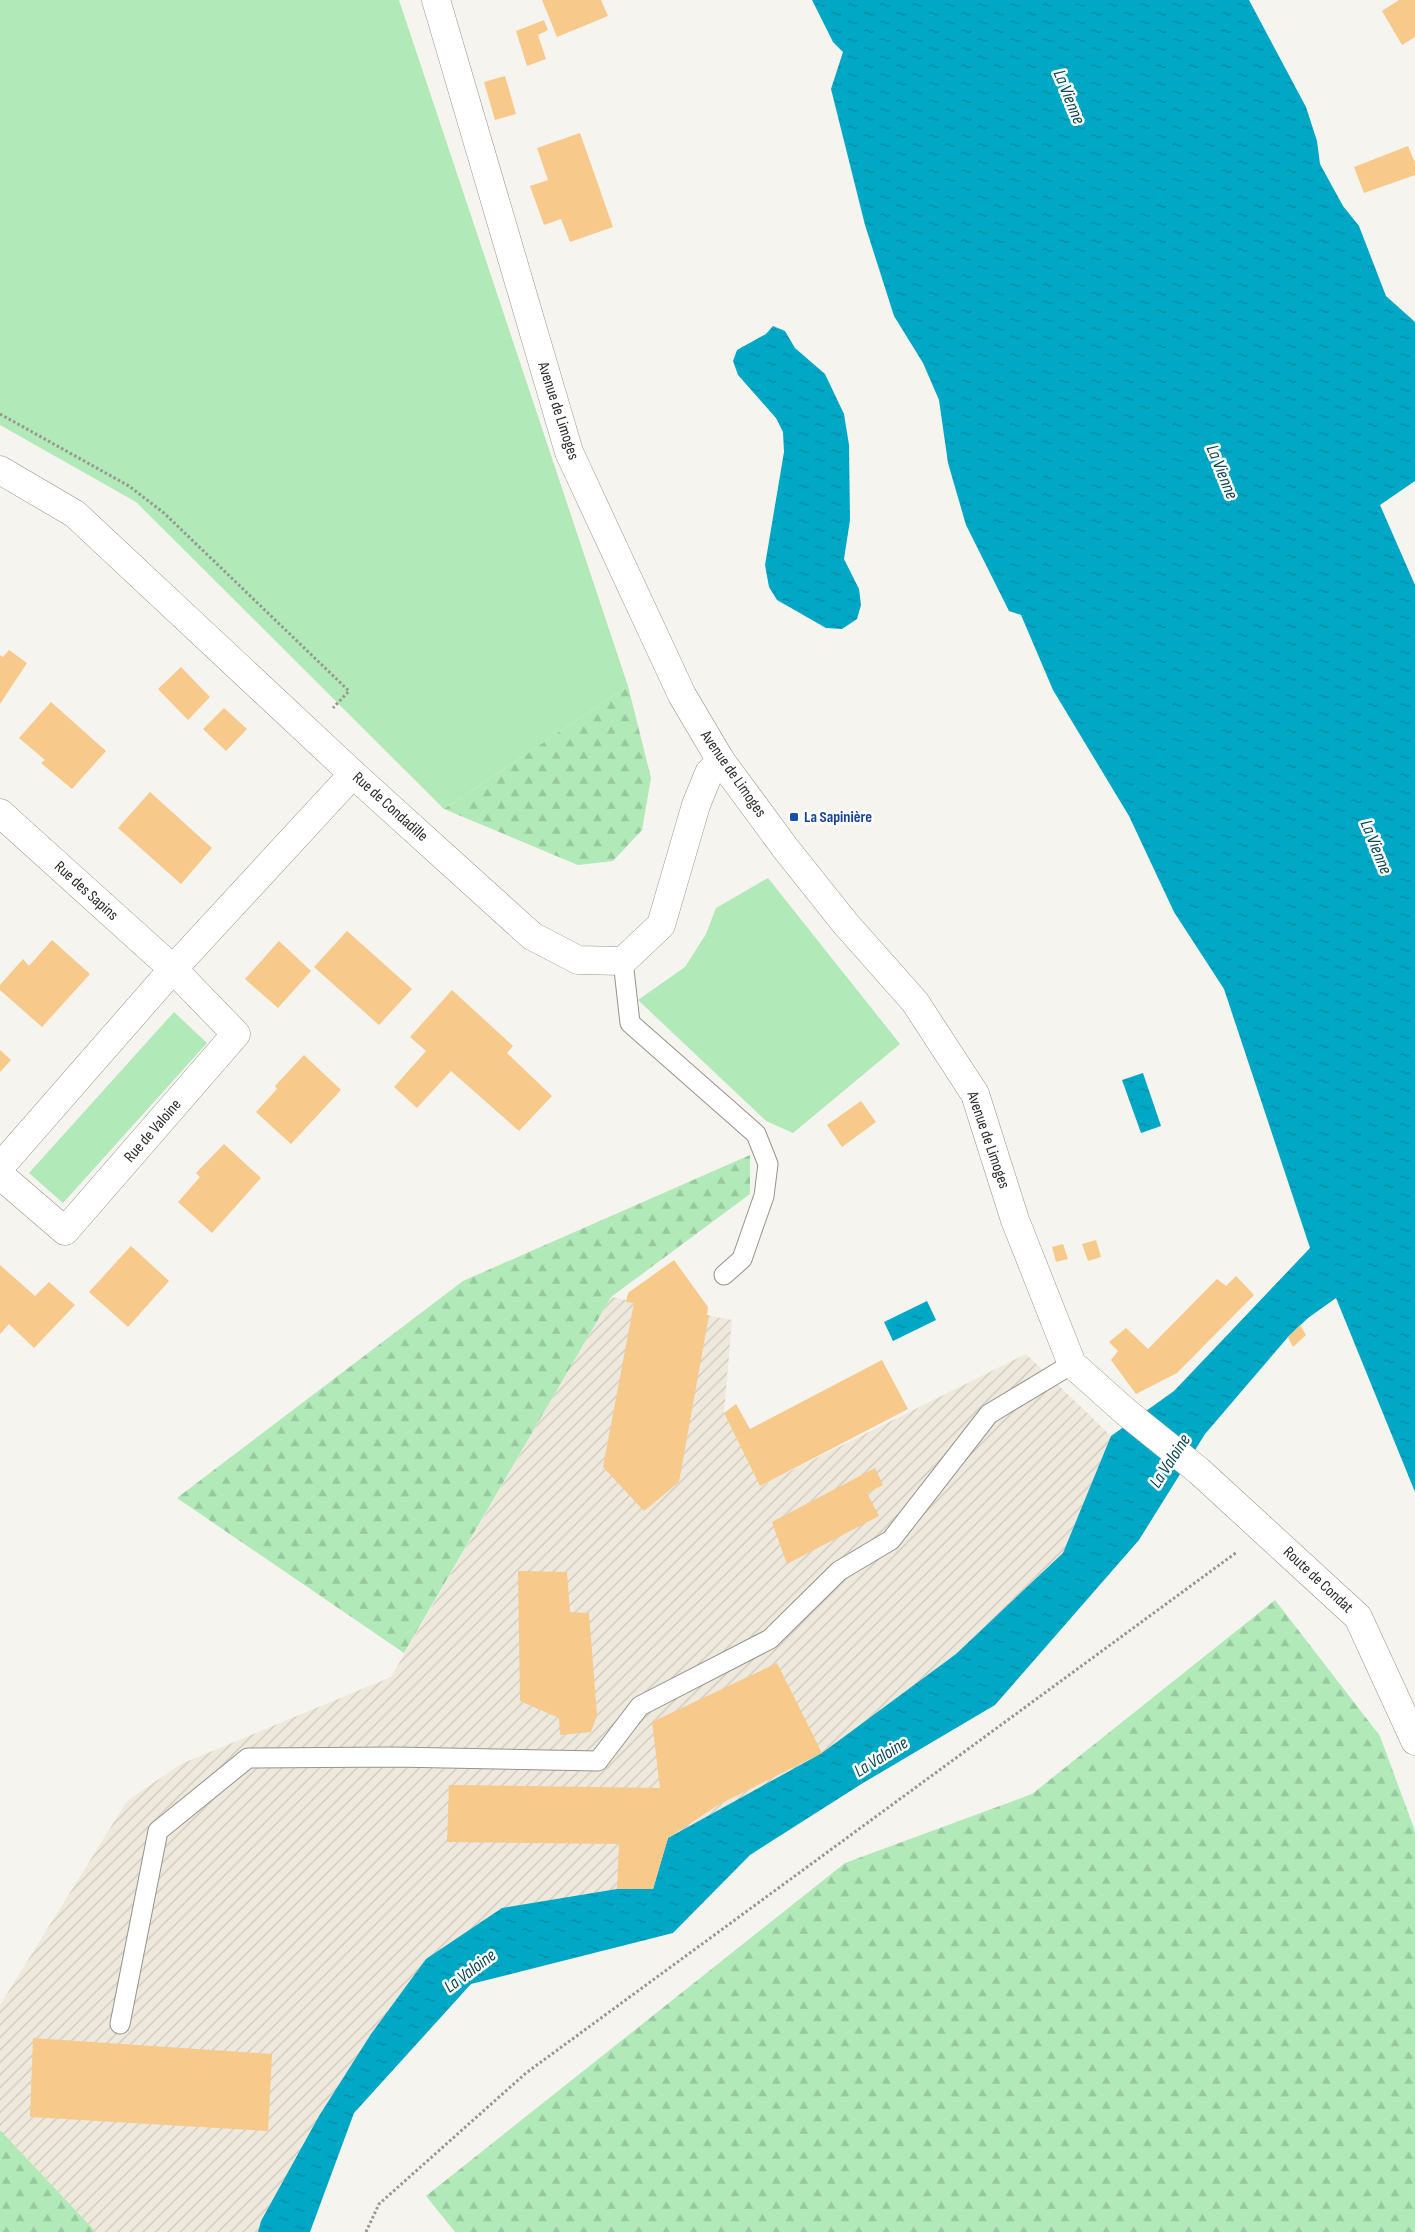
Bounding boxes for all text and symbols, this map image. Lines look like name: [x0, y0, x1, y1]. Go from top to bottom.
water label: La Vienne: [1049, 67, 1089, 127]
street label: Avenue de Limoges: [533, 359, 583, 462]
water label: La Vienne: [1202, 442, 1242, 502]
street label: Avenue de Limoges: [696, 726, 770, 821]
street label: Rue de Condadille: [348, 768, 432, 846]
place label: La Sapinière: [804, 808, 872, 827]
marker: La Sapinière: [788, 811, 800, 823]
water label: La Vienne: [1356, 817, 1396, 877]
street label: Rue des Sapins: [50, 857, 122, 925]
street label: Avenue de Limoges: [962, 1088, 1014, 1191]
street label: Rue de Valoine: [120, 1096, 186, 1166]
water label: La Valoine: [1145, 1430, 1195, 1492]
street label: Route de Condat: [1279, 1543, 1357, 1617]
water label: La Valoine: [850, 1732, 912, 1782]
water label: La Valoine: [440, 1945, 500, 1997]

